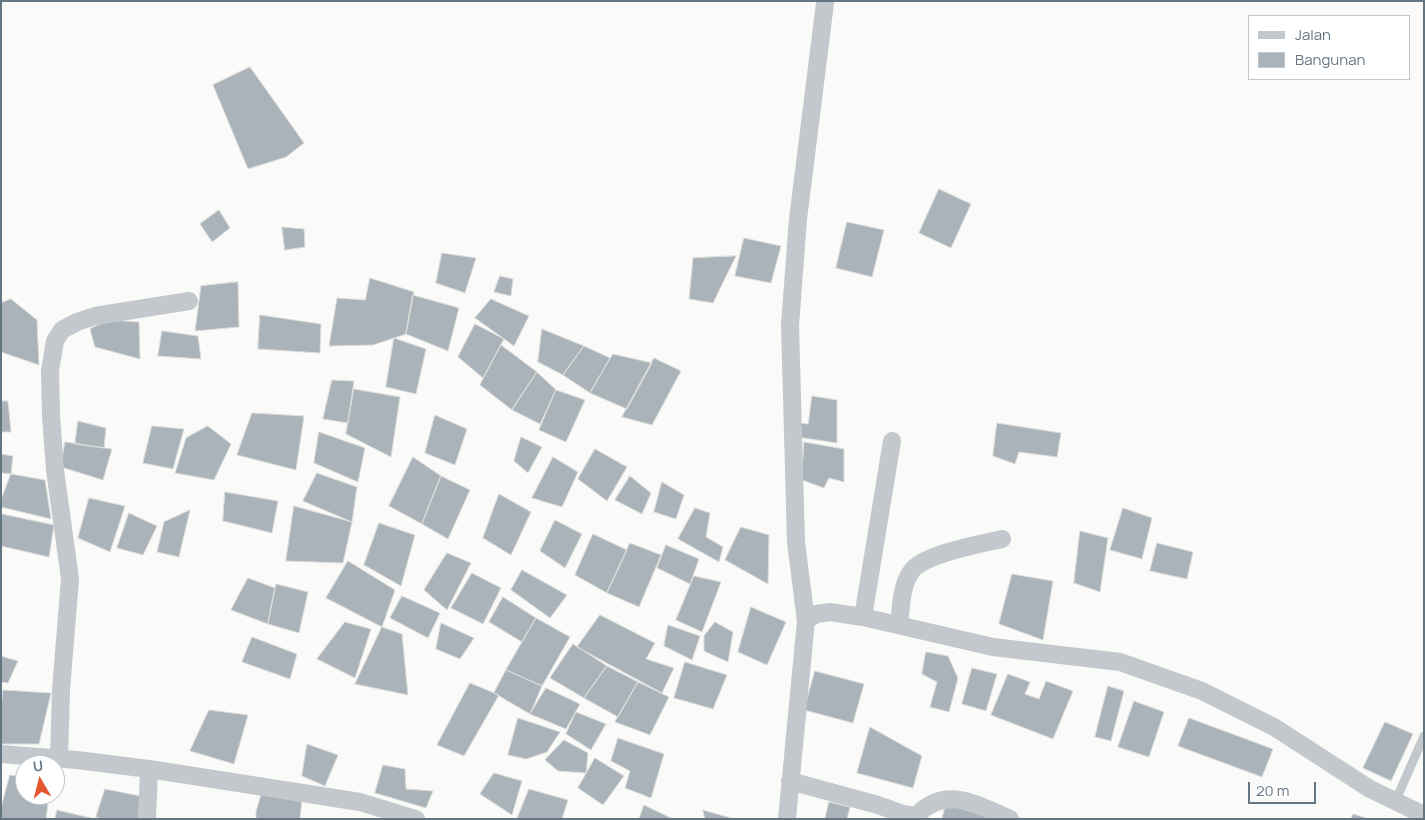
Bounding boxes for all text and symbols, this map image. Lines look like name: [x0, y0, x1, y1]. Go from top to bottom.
legend: [1248, 15, 1410, 80]
text: Jalan: [1295, 24, 1331, 45]
text: Bangunan: [1295, 49, 1365, 70]
north arrow: [15, 755, 65, 805]
text: U: [32, 756, 44, 776]
scale bar: [1250, 772, 1318, 804]
text: 20 m: [1256, 780, 1289, 801]

